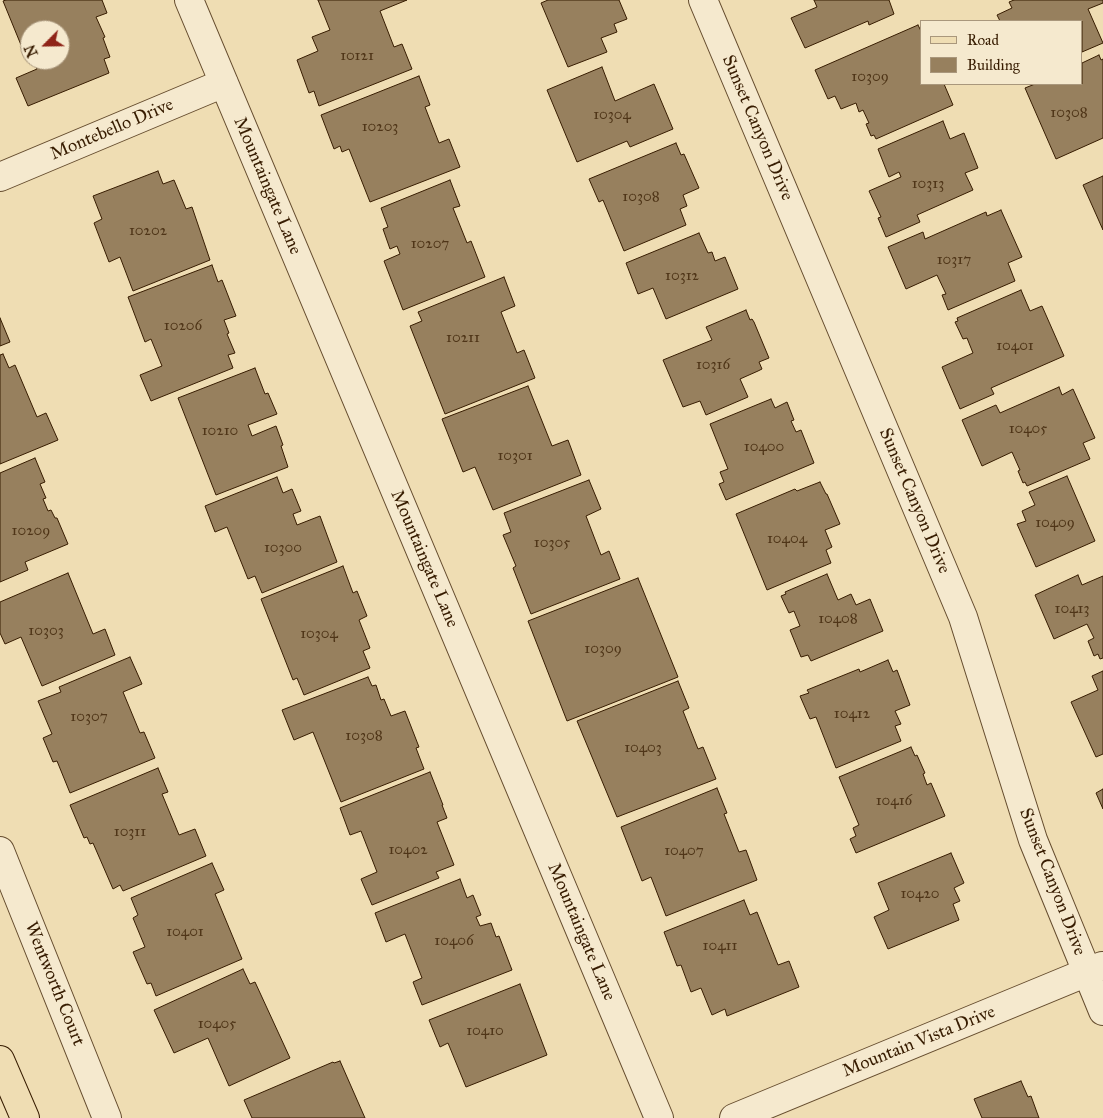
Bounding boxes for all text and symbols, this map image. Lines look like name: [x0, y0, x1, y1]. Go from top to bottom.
north arrow: [20, 20, 70, 70]
legend: [920, 20, 1083, 85]
text: Road: [967, 31, 999, 49]
text: N: [22, 42, 42, 59]
house number: 10121: [340, 47, 374, 65]
street label: Sunset Canyon Drive: [717, 52, 797, 204]
text: Building: [967, 56, 1020, 74]
house number: 10309: [851, 68, 889, 86]
street label: Montebello Drive: [47, 94, 177, 166]
house number: 10308: [1050, 104, 1088, 122]
house number: 10304: [593, 106, 631, 124]
street label: Mountaingate Lane: [228, 114, 306, 258]
house number: 10203: [362, 118, 398, 136]
house number: 10313: [912, 175, 944, 193]
house number: 10308: [622, 188, 660, 206]
house number: 10202: [129, 222, 167, 240]
house number: 10207: [411, 235, 449, 253]
house number: 10317: [937, 251, 971, 269]
house number: 10312: [665, 267, 699, 285]
house number: 10206: [164, 317, 202, 335]
house number: 10211: [446, 329, 480, 347]
house number: 10401: [996, 337, 1034, 355]
house number: 10316: [696, 356, 730, 374]
house number: 10405: [1009, 420, 1047, 438]
house number: 10210: [202, 422, 238, 440]
street label: Sunset Canyon Drive: [874, 425, 954, 577]
house number: 10400: [744, 438, 784, 456]
house number: 10301: [497, 447, 533, 465]
street label: Mountaingate Lane: [385, 487, 463, 631]
house number: 10409: [1035, 514, 1075, 532]
house number: 10209: [12, 522, 50, 540]
house number: 10404: [767, 530, 807, 548]
house number: 10305: [534, 534, 570, 552]
house number: 10300: [264, 539, 302, 557]
house number: 10413: [1055, 600, 1089, 618]
house number: 10408: [818, 610, 858, 628]
house number: 10303: [28, 622, 64, 640]
house number: 10304: [300, 625, 338, 643]
house number: 10309: [584, 640, 622, 658]
house number: 10412: [834, 705, 870, 723]
house number: 10307: [70, 708, 108, 726]
house number: 10308: [345, 727, 383, 745]
house number: 10403: [624, 739, 662, 757]
house number: 10416: [876, 792, 912, 810]
street label: Sunset Canyon Drive: [1014, 805, 1090, 959]
house number: 10311: [114, 823, 146, 841]
house number: 10402: [388, 841, 428, 859]
house number: 10407: [664, 842, 704, 860]
street label: Mountaingate Lane: [542, 860, 620, 1004]
house number: 10420: [900, 885, 940, 903]
street label: Wentworth Court: [19, 919, 89, 1049]
house number: 10401: [166, 923, 204, 941]
house number: 10406: [434, 932, 474, 950]
house number: 10411: [703, 937, 737, 955]
street label: Mountain Vista Drive: [839, 1001, 999, 1083]
house number: 10405: [198, 1015, 236, 1033]
house number: 10410: [466, 1022, 504, 1040]

